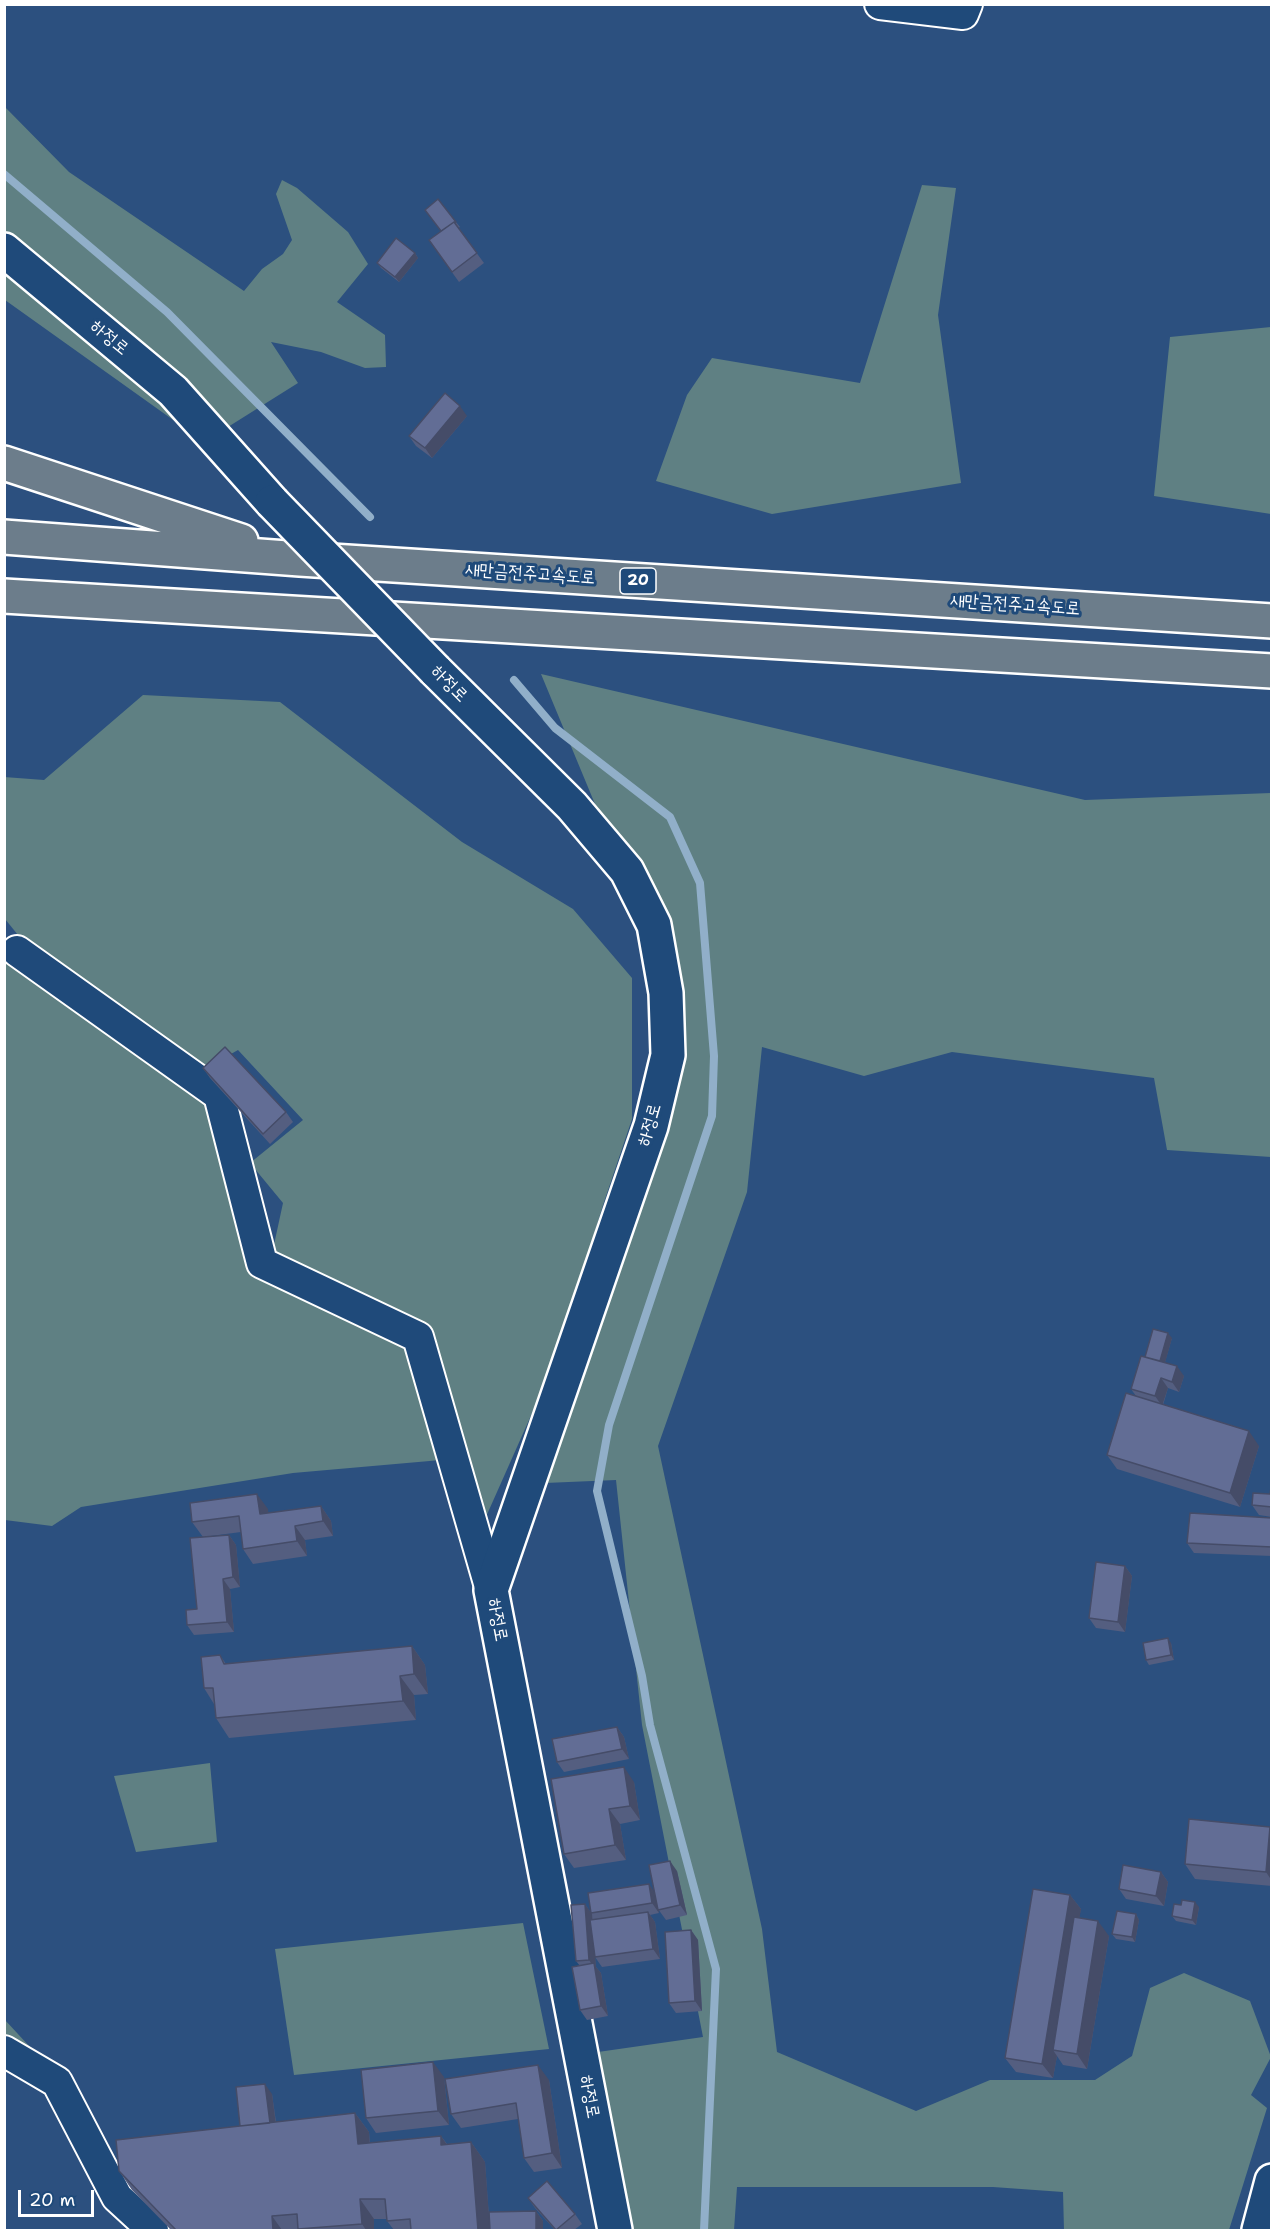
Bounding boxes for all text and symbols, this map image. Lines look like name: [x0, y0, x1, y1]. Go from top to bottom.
street label: 하정로: [85, 316, 133, 360]
street label: 새만금전주고속도로: [464, 559, 596, 589]
road number: 20: [620, 568, 656, 594]
street label: 새만금전주고속도로: [949, 590, 1081, 620]
street label: 하정로: [426, 661, 472, 707]
street label: 하정로: [634, 1101, 666, 1149]
street label: 하정로: [482, 1597, 512, 1643]
street label: 하정로: [574, 2074, 604, 2120]
scale bar: [21, 2178, 98, 2216]
text: 20 m: [29, 2188, 75, 2212]

